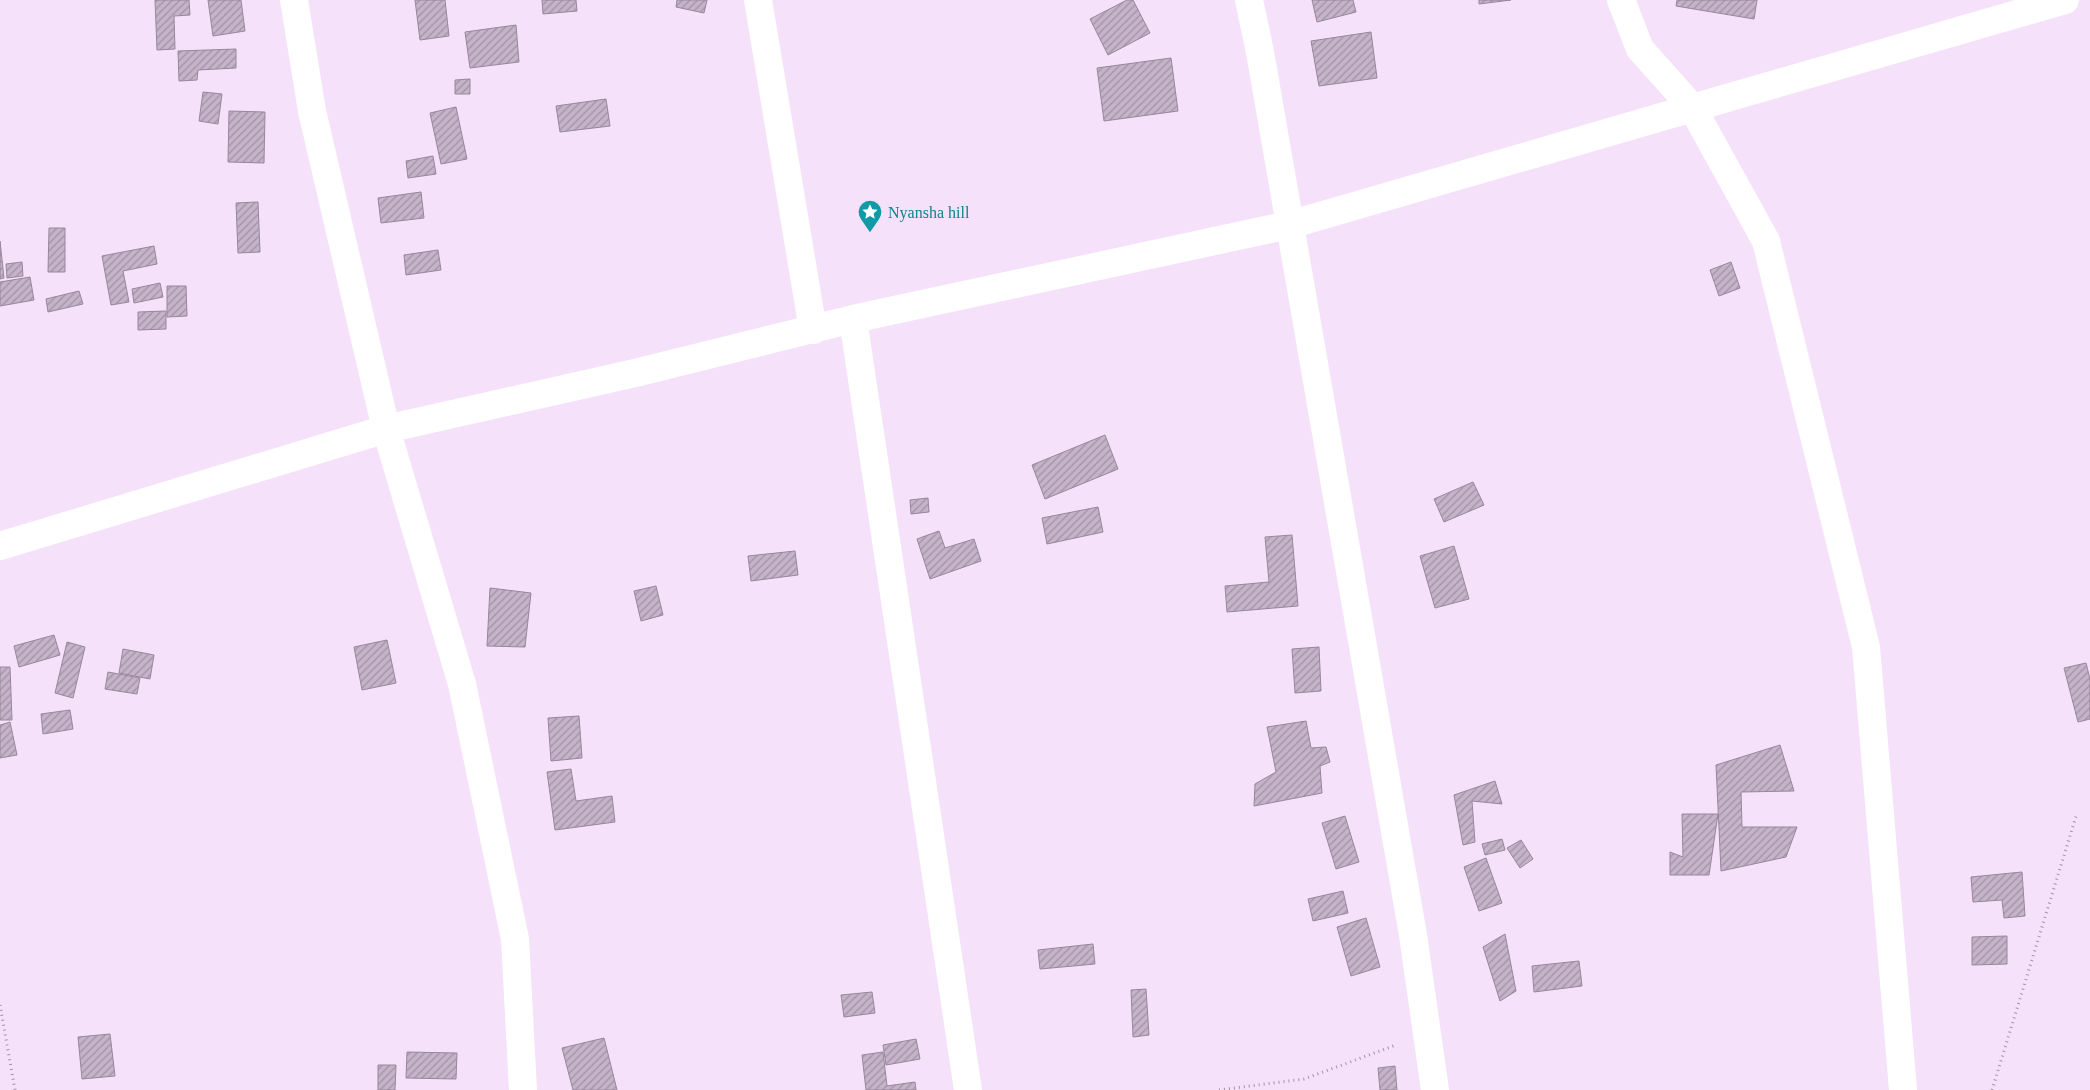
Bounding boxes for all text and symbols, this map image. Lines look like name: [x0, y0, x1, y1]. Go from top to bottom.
place icon: Nyansha hill: [857, 199, 883, 233]
place label: Nyansha hill: [888, 204, 970, 222]

